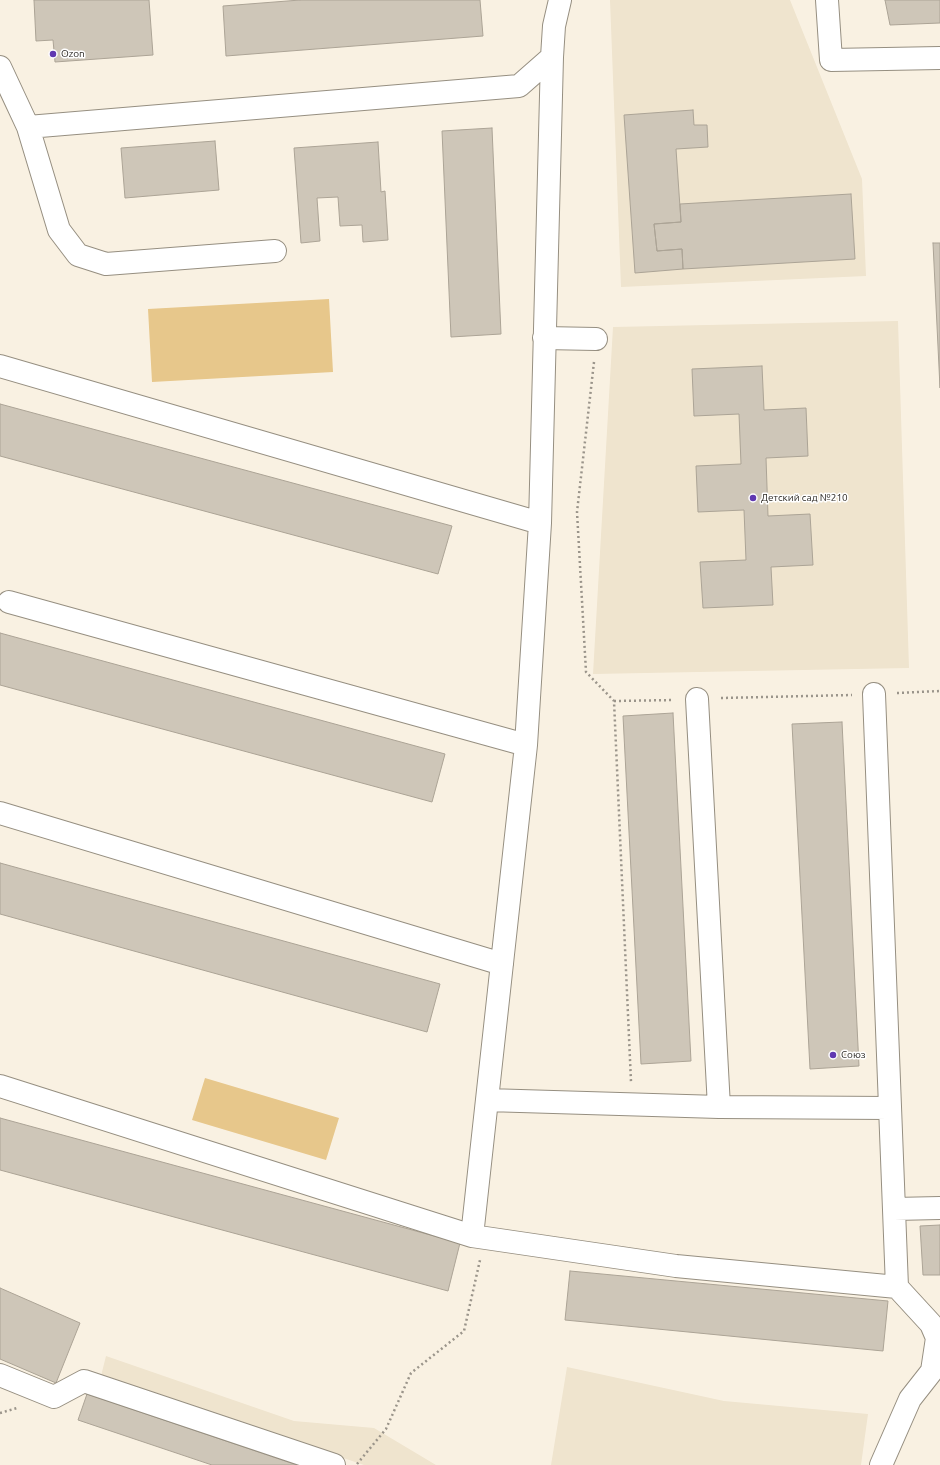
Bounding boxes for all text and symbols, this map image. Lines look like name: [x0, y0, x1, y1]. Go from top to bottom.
place label: Ozon: [61, 48, 85, 60]
marker: Ozon: [48, 49, 58, 59]
place label: Детский сад №210: [761, 492, 848, 504]
marker: Детский сад №210: [748, 493, 758, 503]
place label: Союз: [841, 1049, 866, 1061]
marker: Союз: [828, 1050, 838, 1060]

